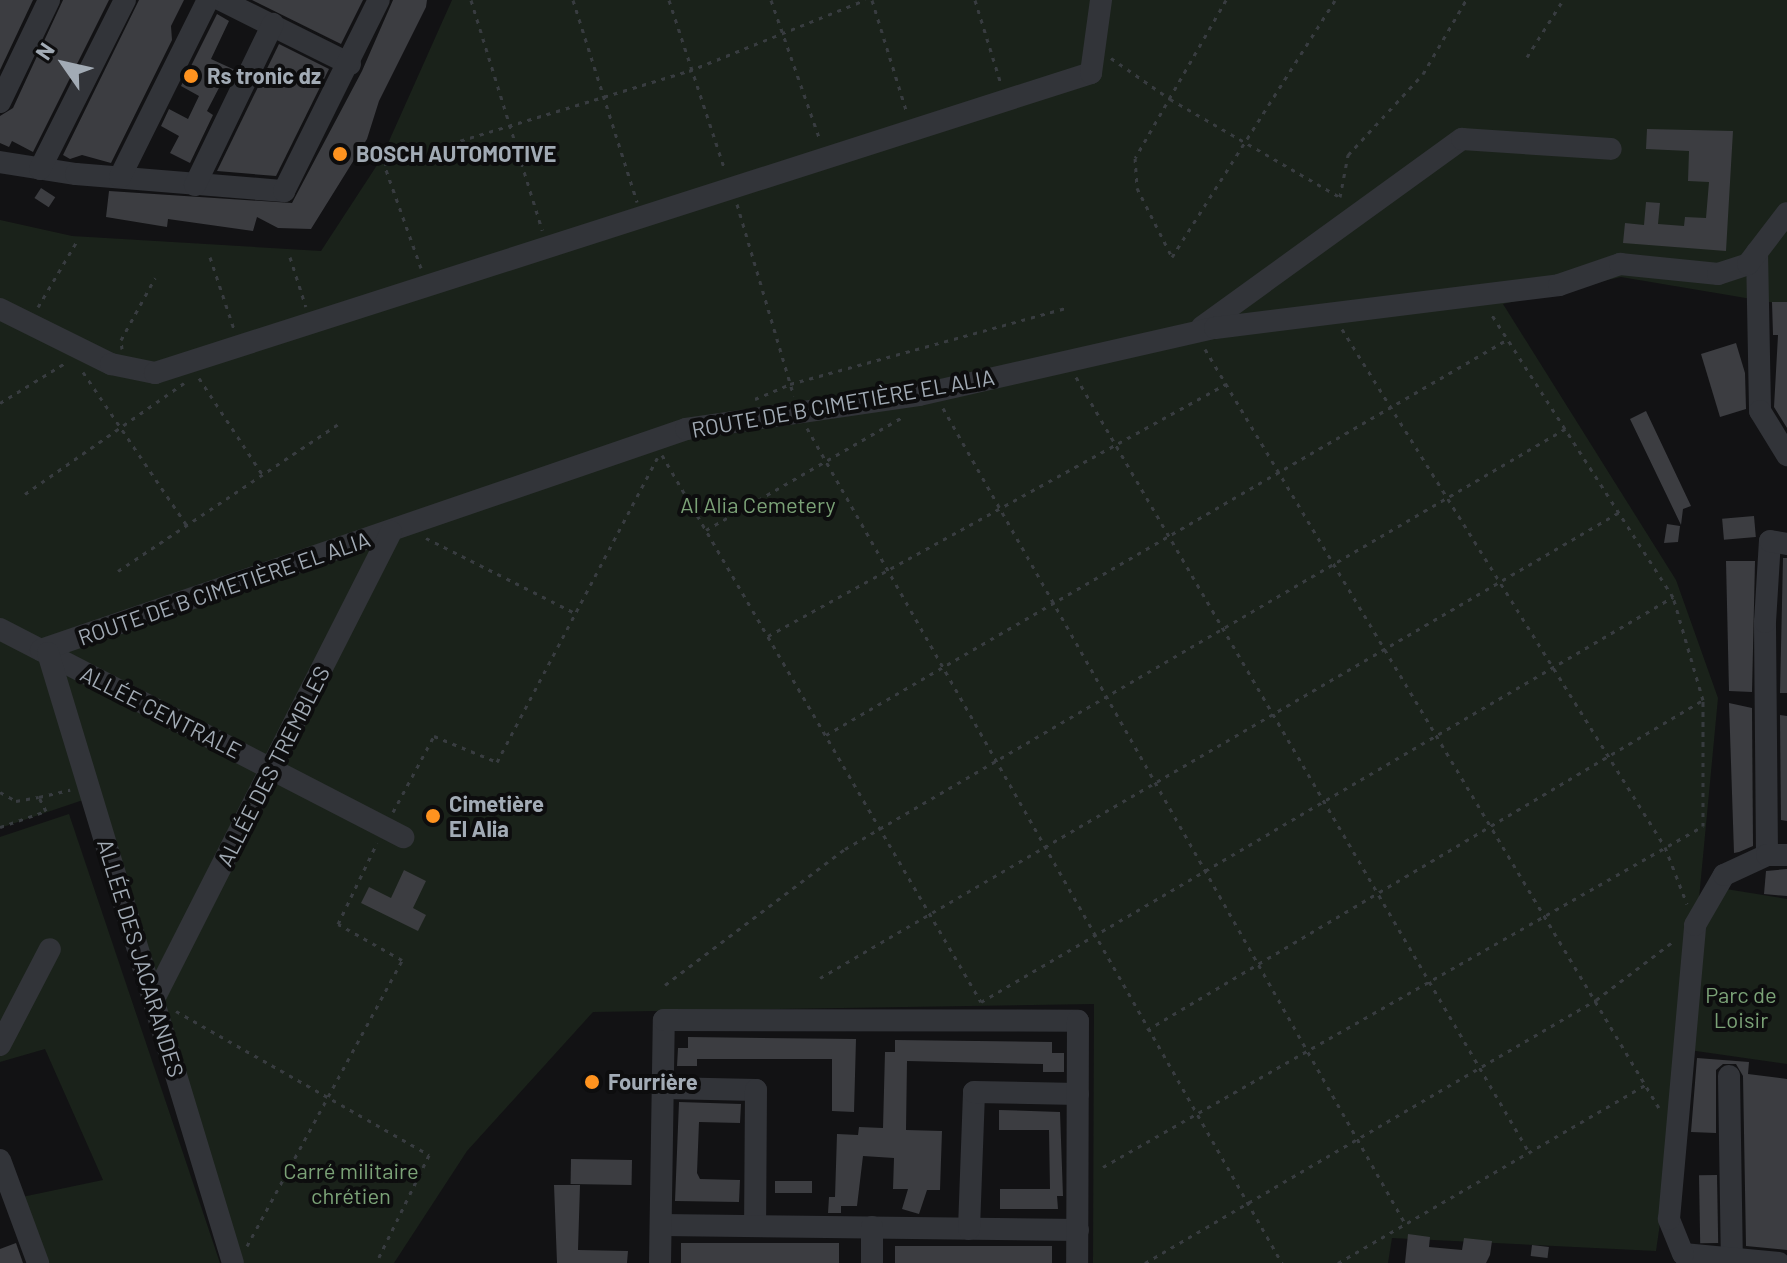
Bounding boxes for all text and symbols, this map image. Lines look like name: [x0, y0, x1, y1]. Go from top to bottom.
north arrow: [24, 24, 104, 104]
text: N: [29, 37, 59, 64]
place label: Rs tronic dz: [207, 63, 321, 89]
marker: Rs tronic dz: [182, 67, 200, 85]
place label: BOSCH AUTOMOTIVE: [356, 141, 556, 167]
marker: BOSCH AUTOMOTIVE: [331, 145, 349, 163]
street label: ROUTE DE B CIMETIÈRE EL ALIA: [690, 363, 996, 443]
park label: Al Alia Cemetery: [680, 492, 836, 518]
street label: ROUTE DE B CIMETIÈRE EL ALIA: [75, 526, 373, 650]
street label: ALLÉE CENTRALE: [76, 660, 246, 764]
street label: ALLÉE DES TREMBLES: [211, 662, 335, 870]
place label: Cimetière El Alia: [449, 790, 544, 842]
marker: Cimetière El Alia: [424, 807, 442, 825]
street label: ALLÉE DES JACARANDES: [92, 836, 190, 1080]
park label: Parc de Loisir: [1705, 981, 1777, 1032]
place label: Fourrière: [608, 1069, 698, 1095]
marker: Fourrière: [583, 1073, 601, 1091]
park label: Carré militaire chrétien: [283, 1157, 419, 1208]

